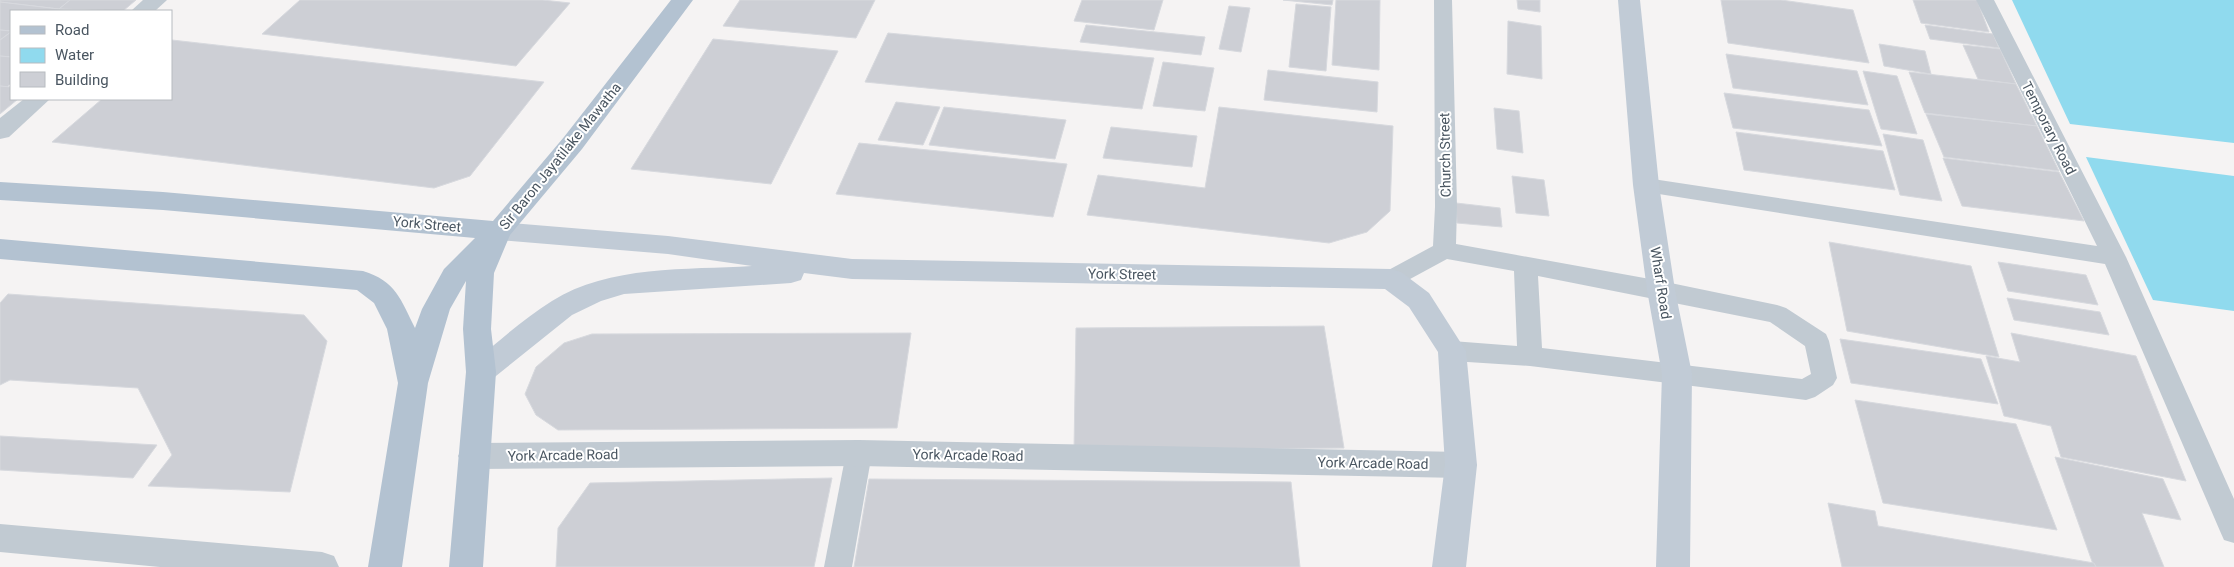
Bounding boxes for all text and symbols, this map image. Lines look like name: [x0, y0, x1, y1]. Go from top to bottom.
legend: [10, 10, 172, 100]
text: Road: [55, 21, 89, 39]
text: Water: [55, 46, 94, 64]
text: Building: [55, 71, 109, 89]
street label: Sir Baron Jayatilake Mawatha: [496, 79, 624, 233]
street label: Temporary Road: [2019, 79, 2079, 177]
street label: Church Street: [1436, 112, 1454, 197]
street label: York Street: [392, 213, 462, 235]
street label: Wharf Road: [1647, 246, 1675, 320]
street label: York Street: [1088, 265, 1157, 283]
street label: York Arcade Road: [507, 446, 619, 464]
street label: York Arcade Road: [912, 446, 1024, 464]
street label: York Arcade Road: [1317, 454, 1429, 472]

